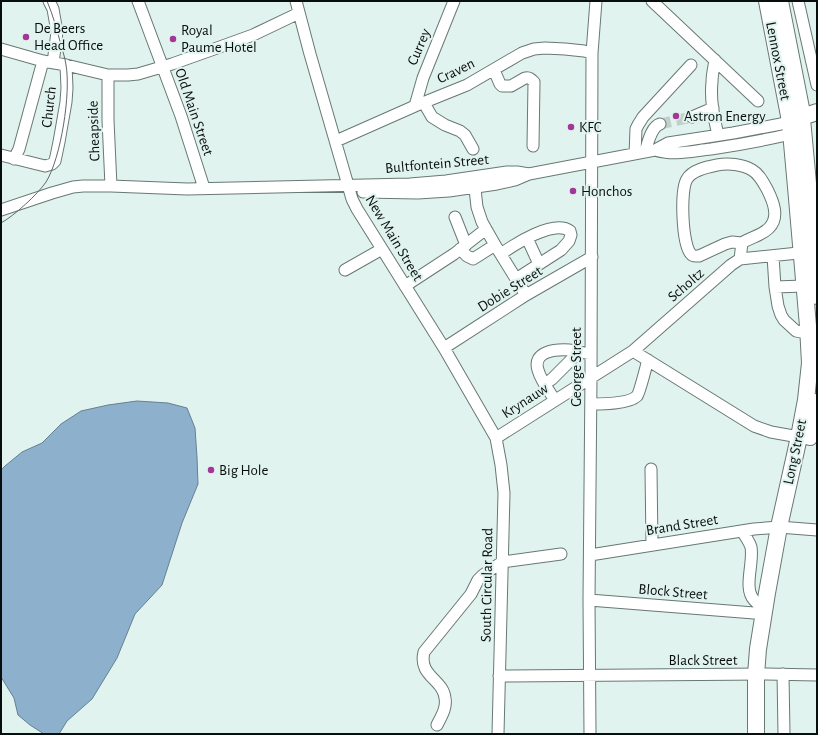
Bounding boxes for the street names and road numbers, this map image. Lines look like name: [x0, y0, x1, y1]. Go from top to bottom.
street label: Lennox Street: [763, 20, 793, 102]
street label: Currey: [405, 26, 434, 67]
street label: Craven: [435, 56, 477, 86]
street label: Old Main Street: [172, 66, 216, 158]
street label: Church: [39, 85, 59, 129]
street label: Cheapside: [85, 100, 103, 162]
street label: Bultfontein Street: [385, 152, 490, 176]
street label: New Main Street: [363, 192, 426, 284]
street label: Dobie Street: [475, 263, 545, 315]
street label: Scholtz: [665, 265, 707, 305]
street label: George Street: [569, 327, 584, 407]
street label: Krynauw: [499, 381, 551, 421]
street label: Long Street: [781, 418, 809, 486]
street label: Brand Street: [645, 512, 719, 538]
street label: South Circular Road: [479, 528, 495, 642]
street label: Block Street: [638, 581, 708, 603]
street label: Black Street: [668, 653, 738, 668]

